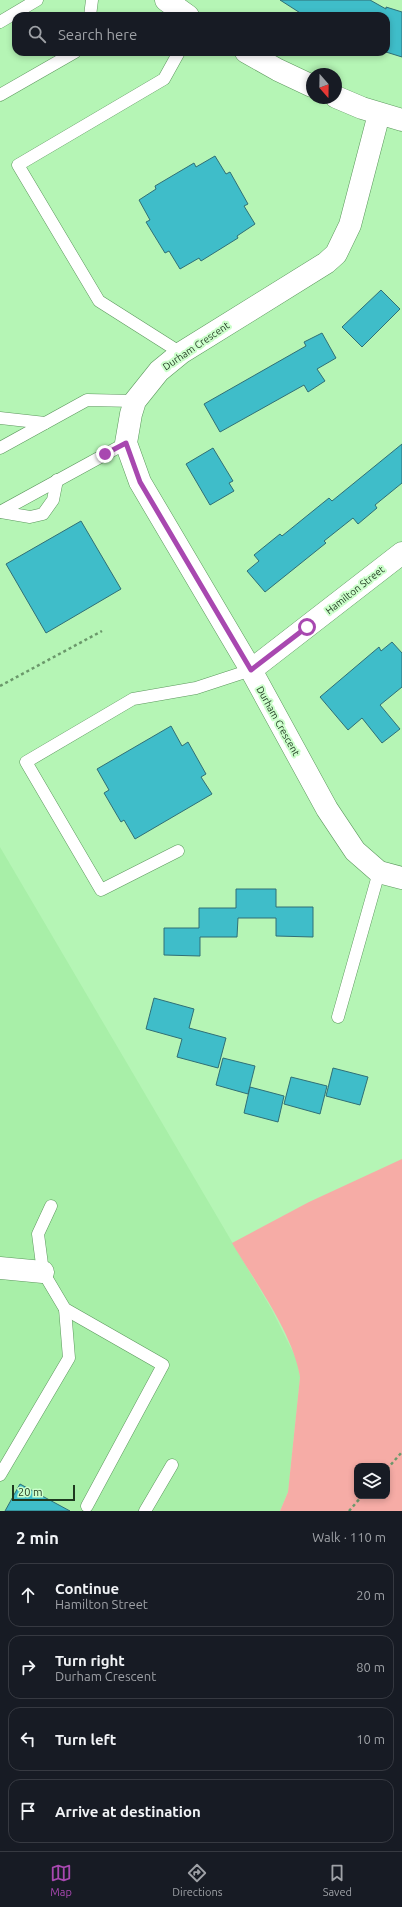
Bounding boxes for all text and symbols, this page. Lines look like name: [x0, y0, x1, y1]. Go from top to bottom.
search box: [12, 12, 390, 56]
icon: search: [26, 23, 48, 45]
text: Search here: [58, 26, 137, 43]
north arrow: [306, 68, 342, 104]
street label: Durham Crescent: [161, 320, 231, 372]
route end: [96, 445, 114, 463]
street label: Hamilton Street: [323, 564, 387, 616]
route start: [298, 618, 316, 636]
street label: Durham Crescent: [254, 684, 302, 758]
map controls: [354, 1463, 390, 1499]
button: layers: [354, 1463, 390, 1499]
scale bar: [12, 1483, 75, 1502]
text: 20 m: [18, 1486, 42, 1498]
text: 2 min: [16, 1528, 59, 1547]
text: Walk · 110 m: [312, 1530, 386, 1544]
text: Continue: [55, 1580, 119, 1597]
icon: ahead: [17, 1584, 39, 1606]
text: 20 m: [356, 1588, 385, 1602]
text: Hamilton Street: [55, 1597, 148, 1611]
text: Turn right: [55, 1652, 125, 1669]
icon: right: [17, 1656, 39, 1678]
text: 80 m: [356, 1660, 385, 1674]
text: Durham Crescent: [55, 1669, 156, 1683]
icon: left: [17, 1728, 39, 1750]
text: Turn left: [55, 1731, 116, 1748]
text: 10 m: [356, 1732, 385, 1746]
icon: arrive: [17, 1800, 39, 1822]
text: Arrive at destination: [55, 1803, 201, 1820]
tab: Map: [50, 1862, 72, 1898]
tab: Directions: [172, 1862, 222, 1898]
tab: Saved: [323, 1862, 352, 1898]

